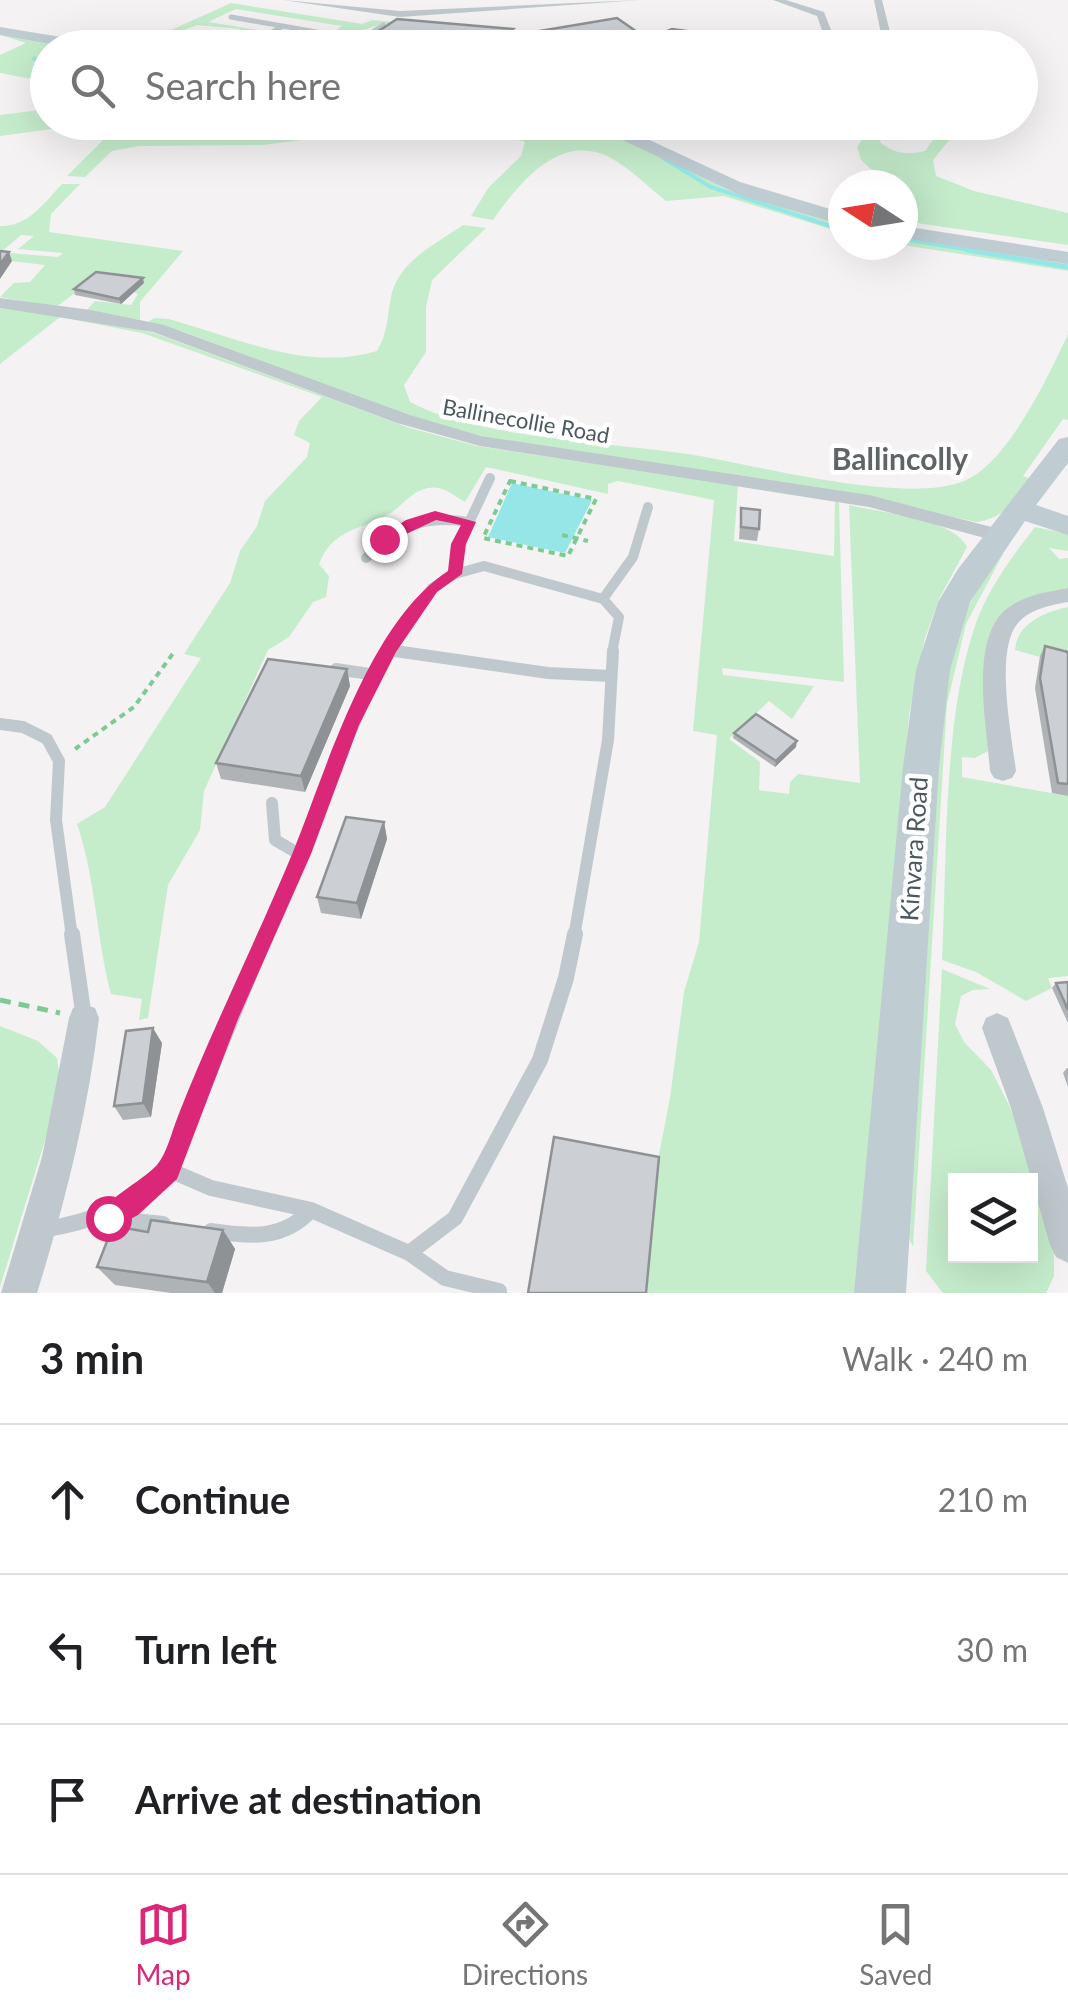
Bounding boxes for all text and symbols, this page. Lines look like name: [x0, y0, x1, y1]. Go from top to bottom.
search box: [30, 30, 1038, 140]
icon: search: [65, 58, 120, 113]
text: Search here: [145, 62, 341, 108]
north arrow: [828, 170, 918, 260]
street label: Ballinecollie Road: [441, 393, 612, 448]
district label: Ballincolly: [832, 440, 968, 476]
route end: [362, 517, 408, 563]
street label: Kinvara Road: [893, 776, 933, 922]
map controls: [948, 1173, 1038, 1263]
button: layers: [948, 1173, 1038, 1263]
route start: [86, 1196, 132, 1242]
text: 3 min: [40, 1333, 144, 1383]
text: Walk · 240 m: [842, 1339, 1028, 1378]
icon: ahead: [40, 1472, 95, 1527]
text: Continue: [135, 1476, 290, 1522]
text: 210 m: [938, 1480, 1028, 1519]
icon: left: [40, 1622, 95, 1677]
text: Turn left: [135, 1626, 277, 1672]
text: 30 m: [956, 1630, 1028, 1669]
icon: arrive: [40, 1772, 95, 1827]
text: Arrive at destination: [135, 1776, 482, 1822]
tab: Map: [136, 1897, 191, 1991]
tab: Directions: [462, 1897, 588, 1991]
tab: Saved: [859, 1897, 932, 1991]

